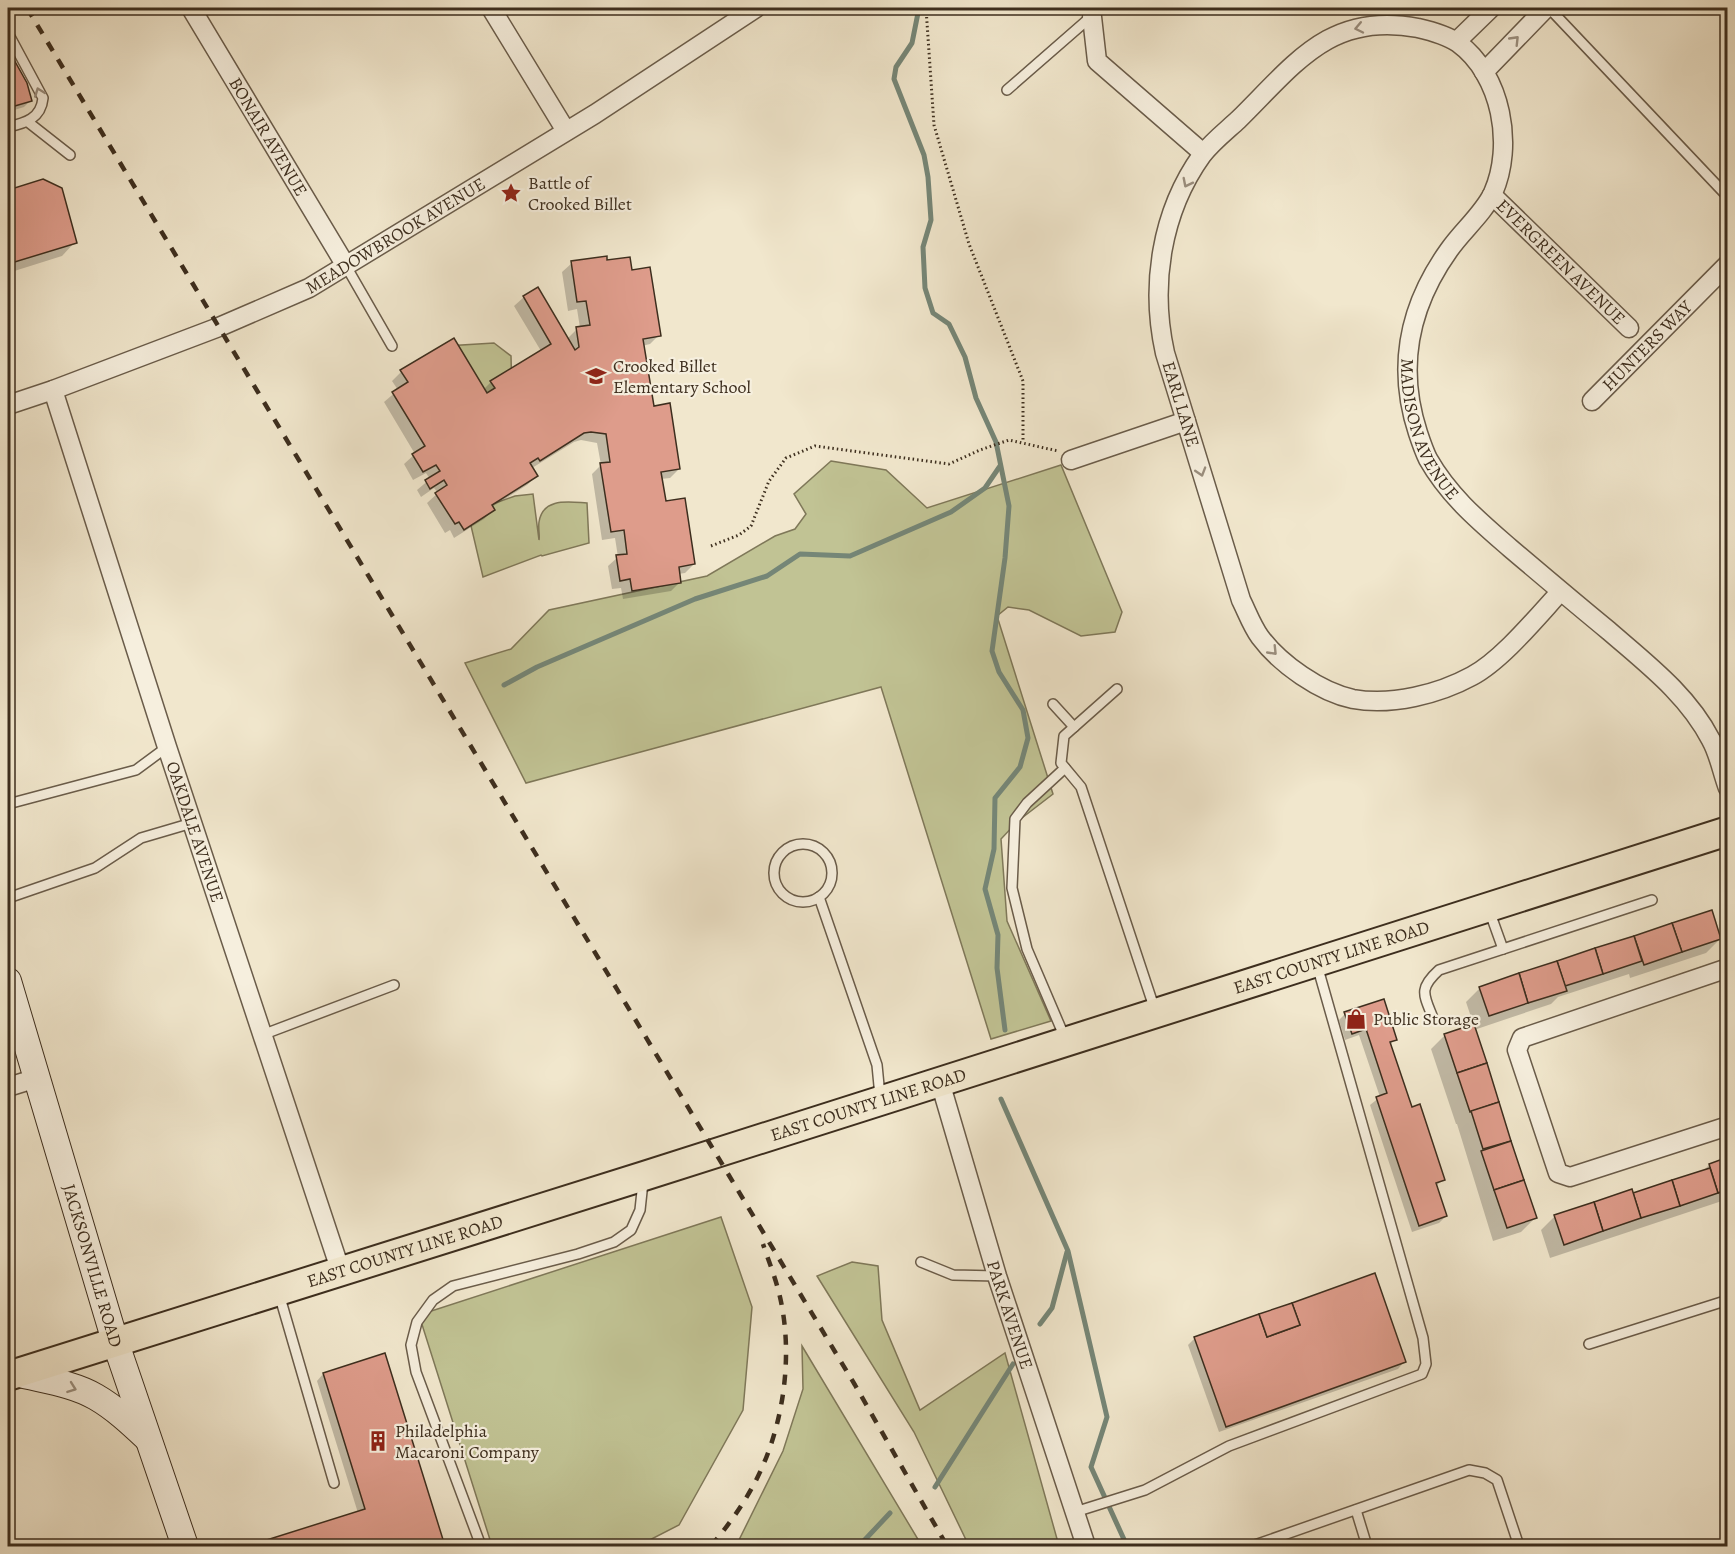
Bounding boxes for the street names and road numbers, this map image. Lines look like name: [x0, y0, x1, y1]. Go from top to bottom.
street label: BONAIR AVENUE: [223, 73, 313, 201]
street label: MEADOWBROOK AVENUE: [301, 172, 490, 299]
street label: EVERGREEN AVENUE: [1491, 194, 1631, 330]
street label: HUNTERS WAY: [1597, 294, 1698, 396]
street label: EARL LANE: [1157, 358, 1205, 450]
street label: MADISON AVENUE: [1395, 358, 1465, 505]
street label: OAKDALE AVENUE: [161, 758, 230, 905]
street label: EAST COUNTY LINE ROAD: [1230, 915, 1432, 1000]
street label: EAST COUNTY LINE ROAD: [767, 1062, 969, 1147]
street label: JACKSONVILLE ROAD: [57, 1181, 128, 1350]
street label: EAST COUNTY LINE ROAD: [304, 1209, 506, 1293]
street label: PARK AVENUE: [981, 1257, 1039, 1372]

